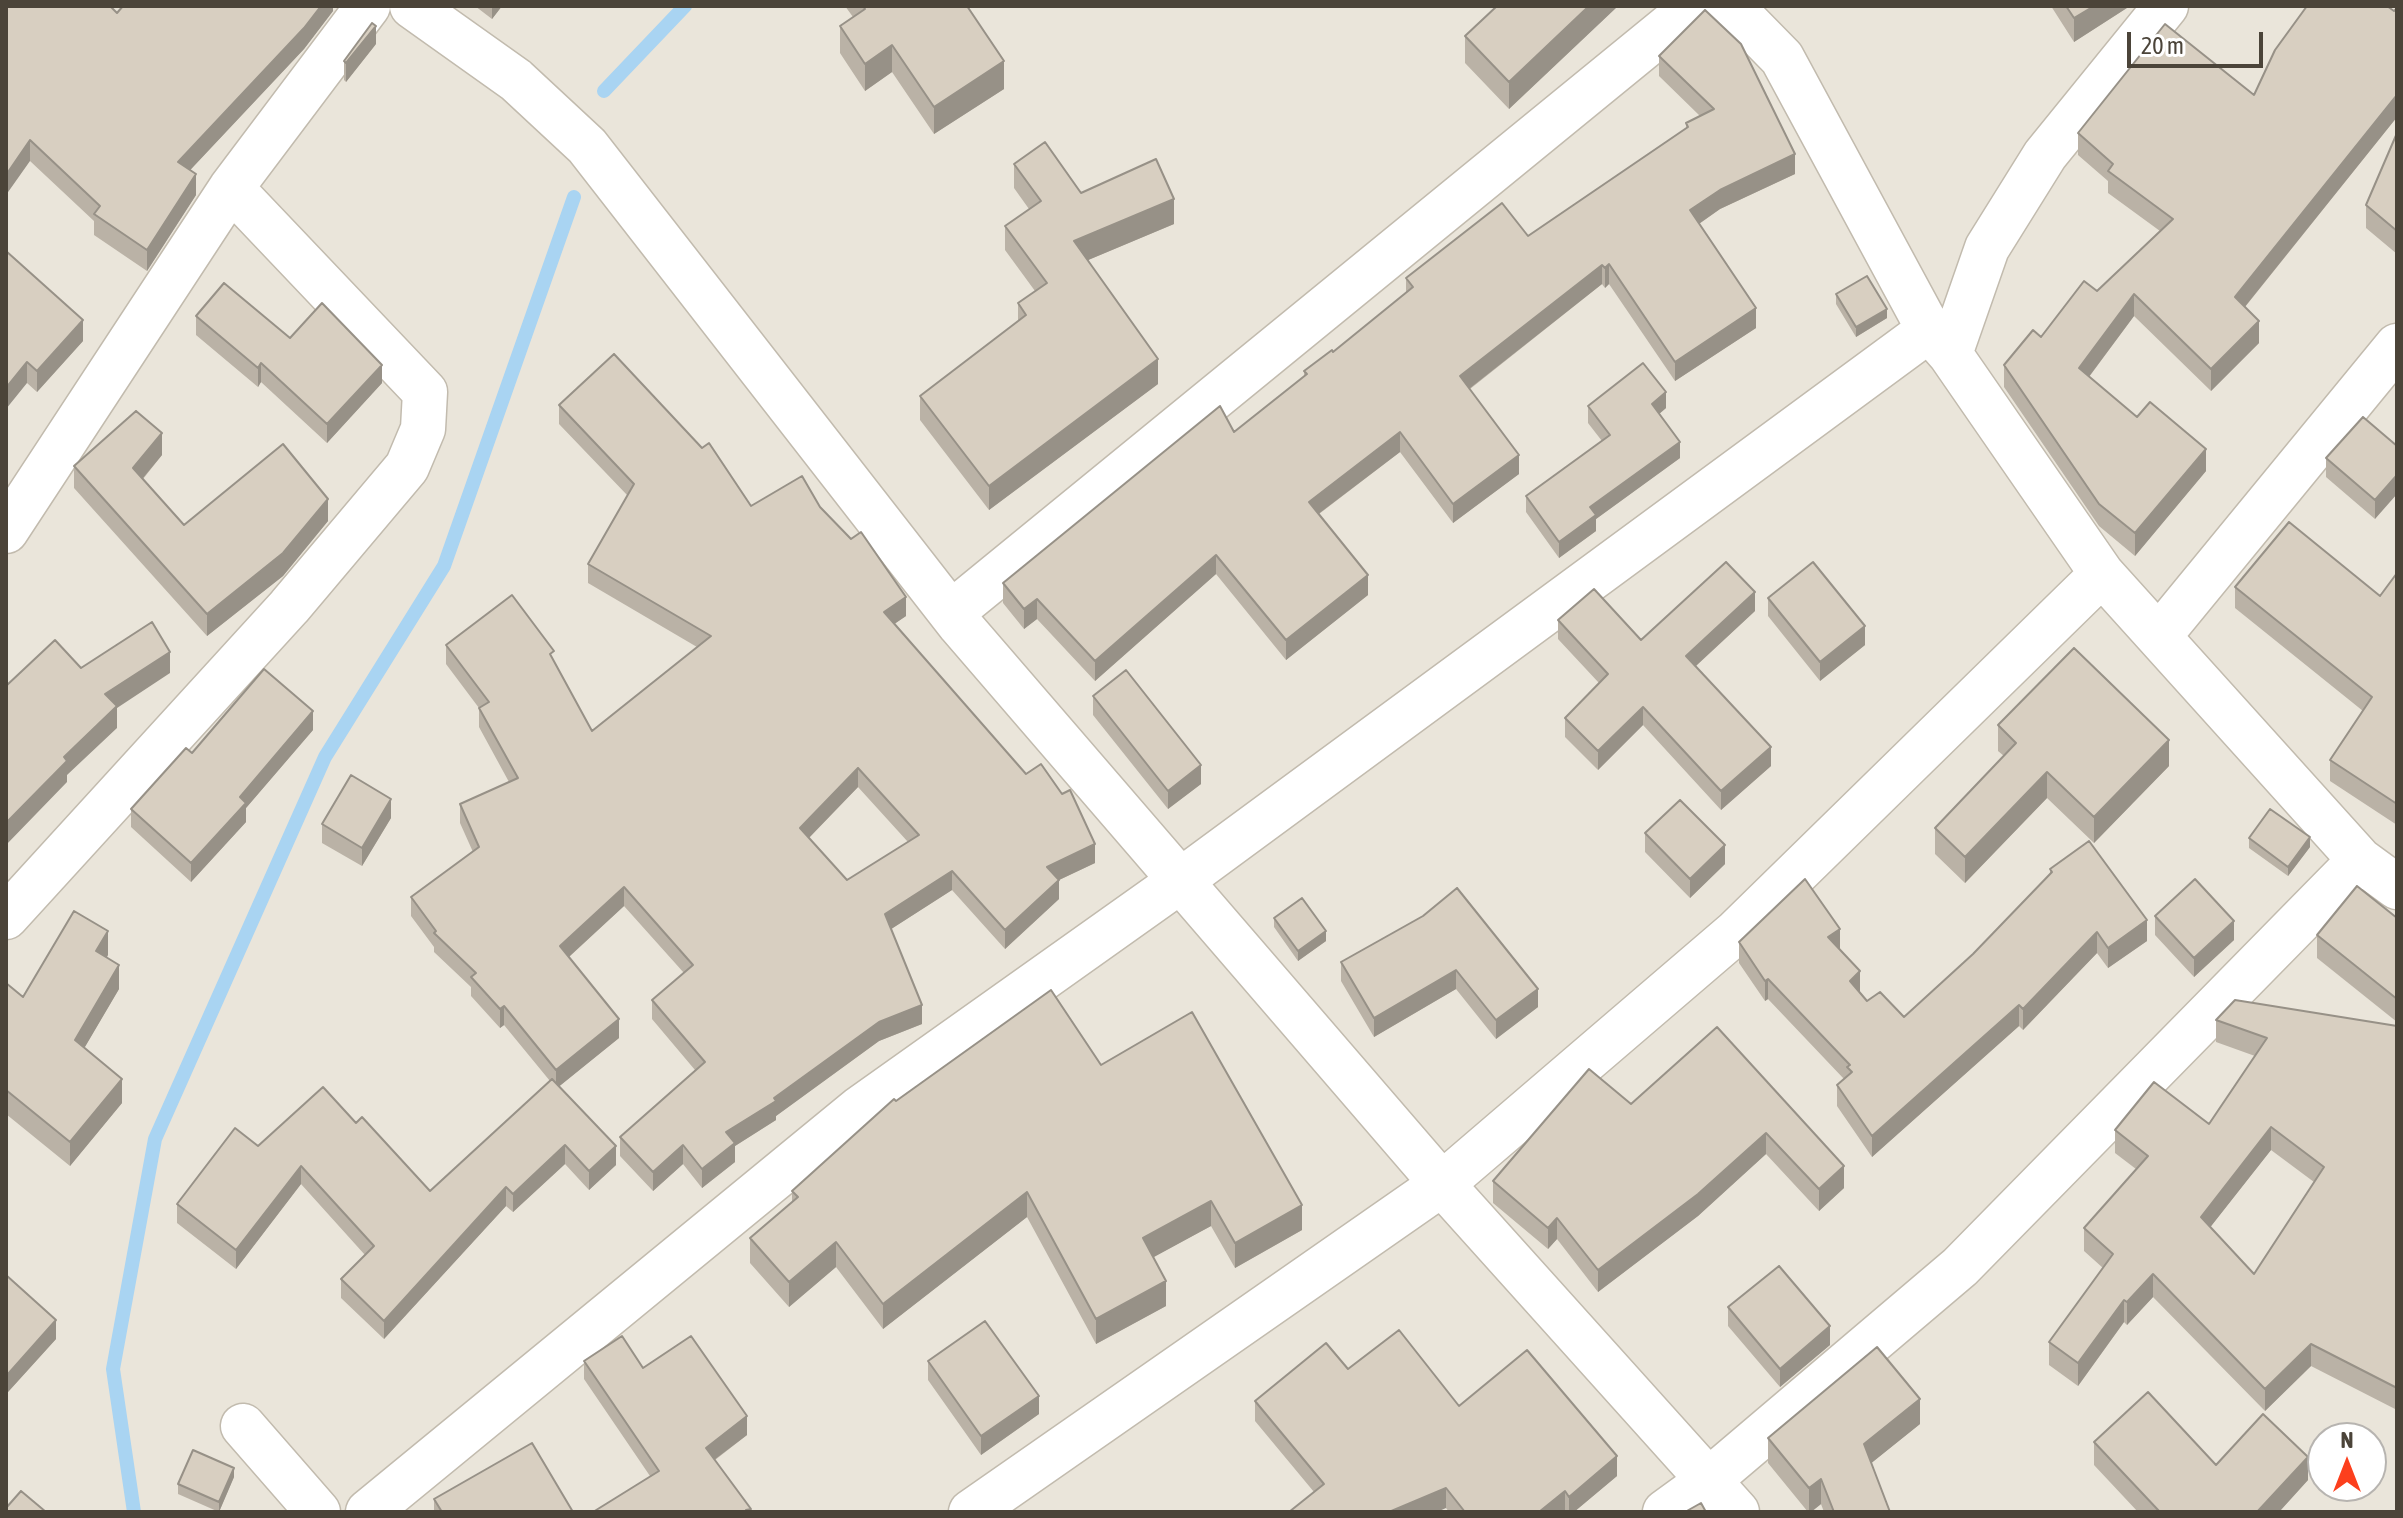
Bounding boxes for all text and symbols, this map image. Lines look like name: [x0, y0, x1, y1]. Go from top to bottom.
scale bar: [2131, 16, 2267, 66]
text: 20 m: [2141, 32, 2184, 59]
north arrow: [2307, 1422, 2387, 1502]
text: N: [2341, 1427, 2353, 1453]

